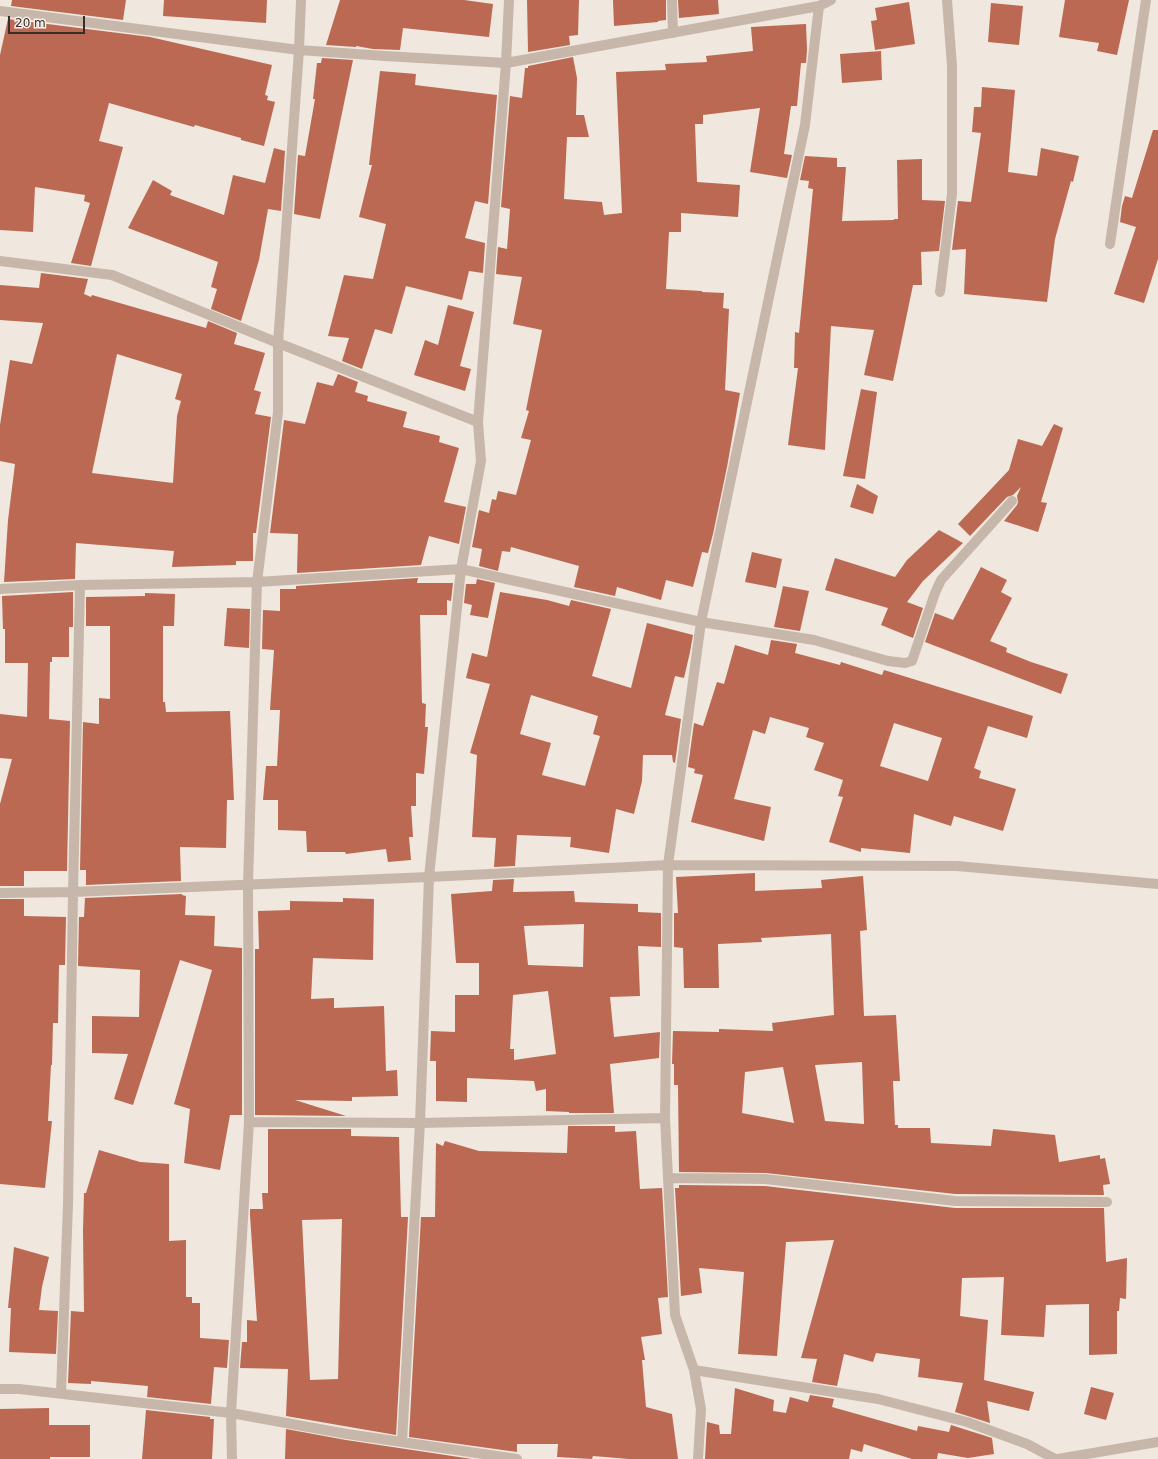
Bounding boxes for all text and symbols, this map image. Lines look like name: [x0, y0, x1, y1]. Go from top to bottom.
scale bar: [10, 8, 87, 34]
text: 20 m: [15, 16, 46, 30]

